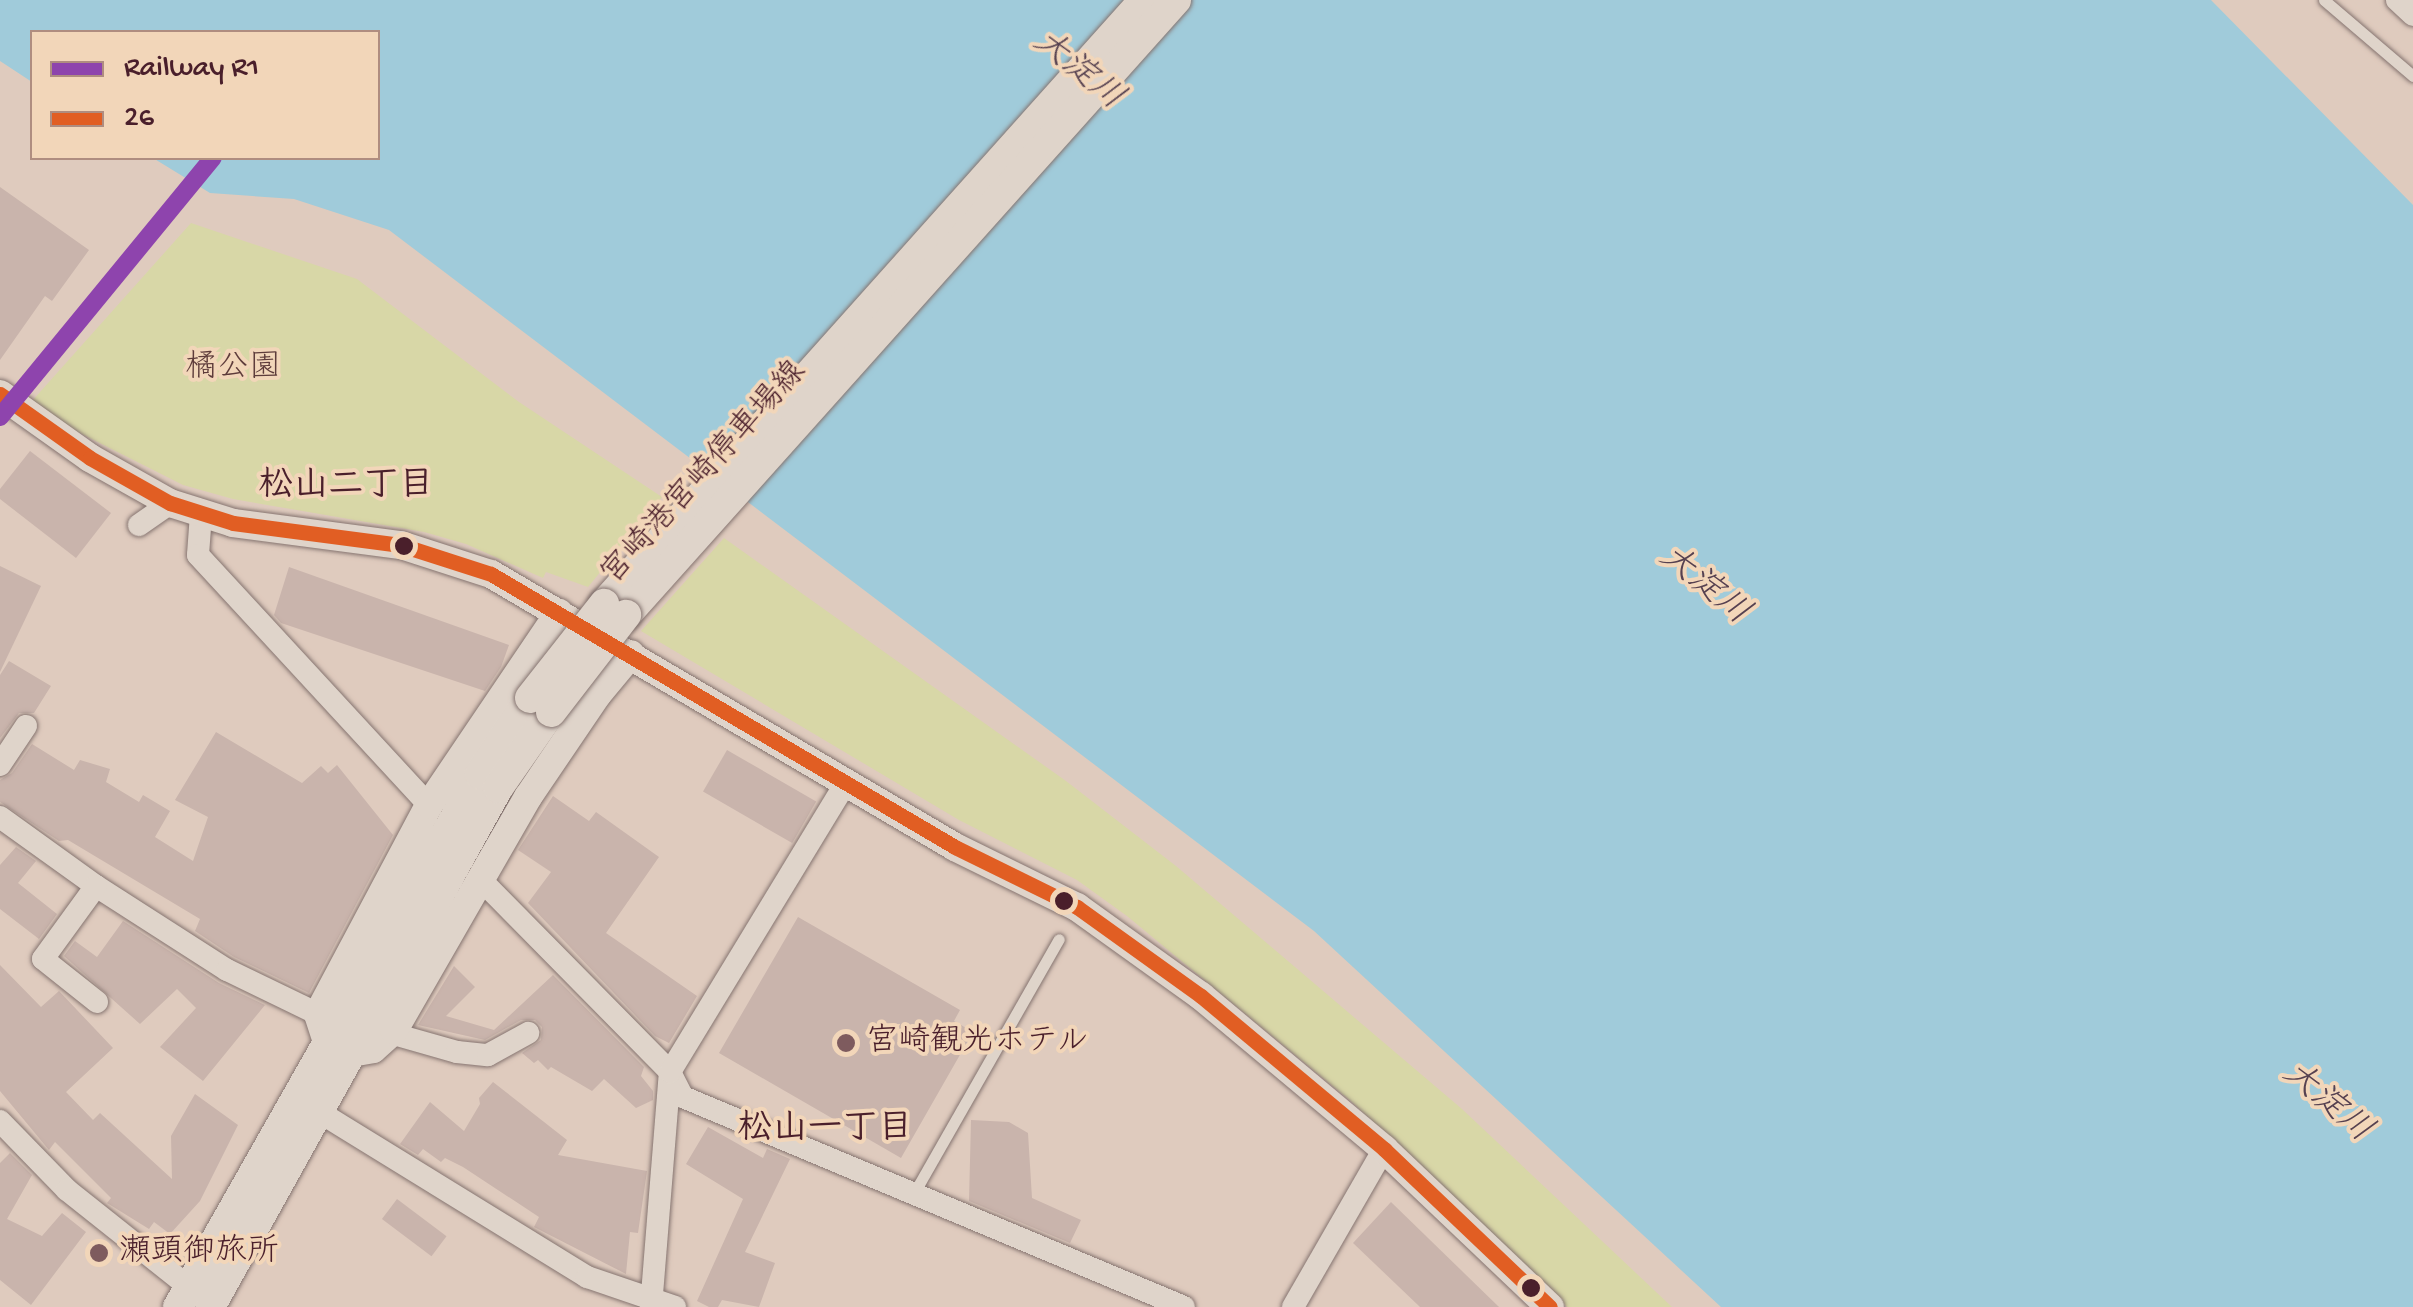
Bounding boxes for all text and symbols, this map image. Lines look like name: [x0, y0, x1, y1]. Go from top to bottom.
water label: 大淀川: [1023, 23, 1131, 121]
legend: [30, 30, 380, 160]
text: Railway R1: [124, 52, 259, 87]
text: 26: [124, 102, 154, 137]
park label: 橘公園: [185, 350, 281, 388]
street label: 宮崎港宮崎停車場線: [594, 354, 816, 594]
district label: 松山二丁目: [259, 467, 433, 509]
unlabelled marker: [394, 536, 414, 556]
water label: 大淀川: [1649, 538, 1757, 636]
unlabelled marker: [1054, 891, 1074, 911]
place label: 宮崎観光ホテル: [866, 1024, 1090, 1062]
marker: 宮崎観光ホテル: [835, 1032, 857, 1054]
water label: 大淀川: [2272, 1054, 2380, 1154]
district label: 松山一丁目: [738, 1110, 912, 1152]
place label: 瀬頭御旅所: [119, 1234, 279, 1272]
marker: 瀬頭御旅所: [88, 1242, 110, 1264]
unlabelled marker: [1521, 1278, 1541, 1298]

